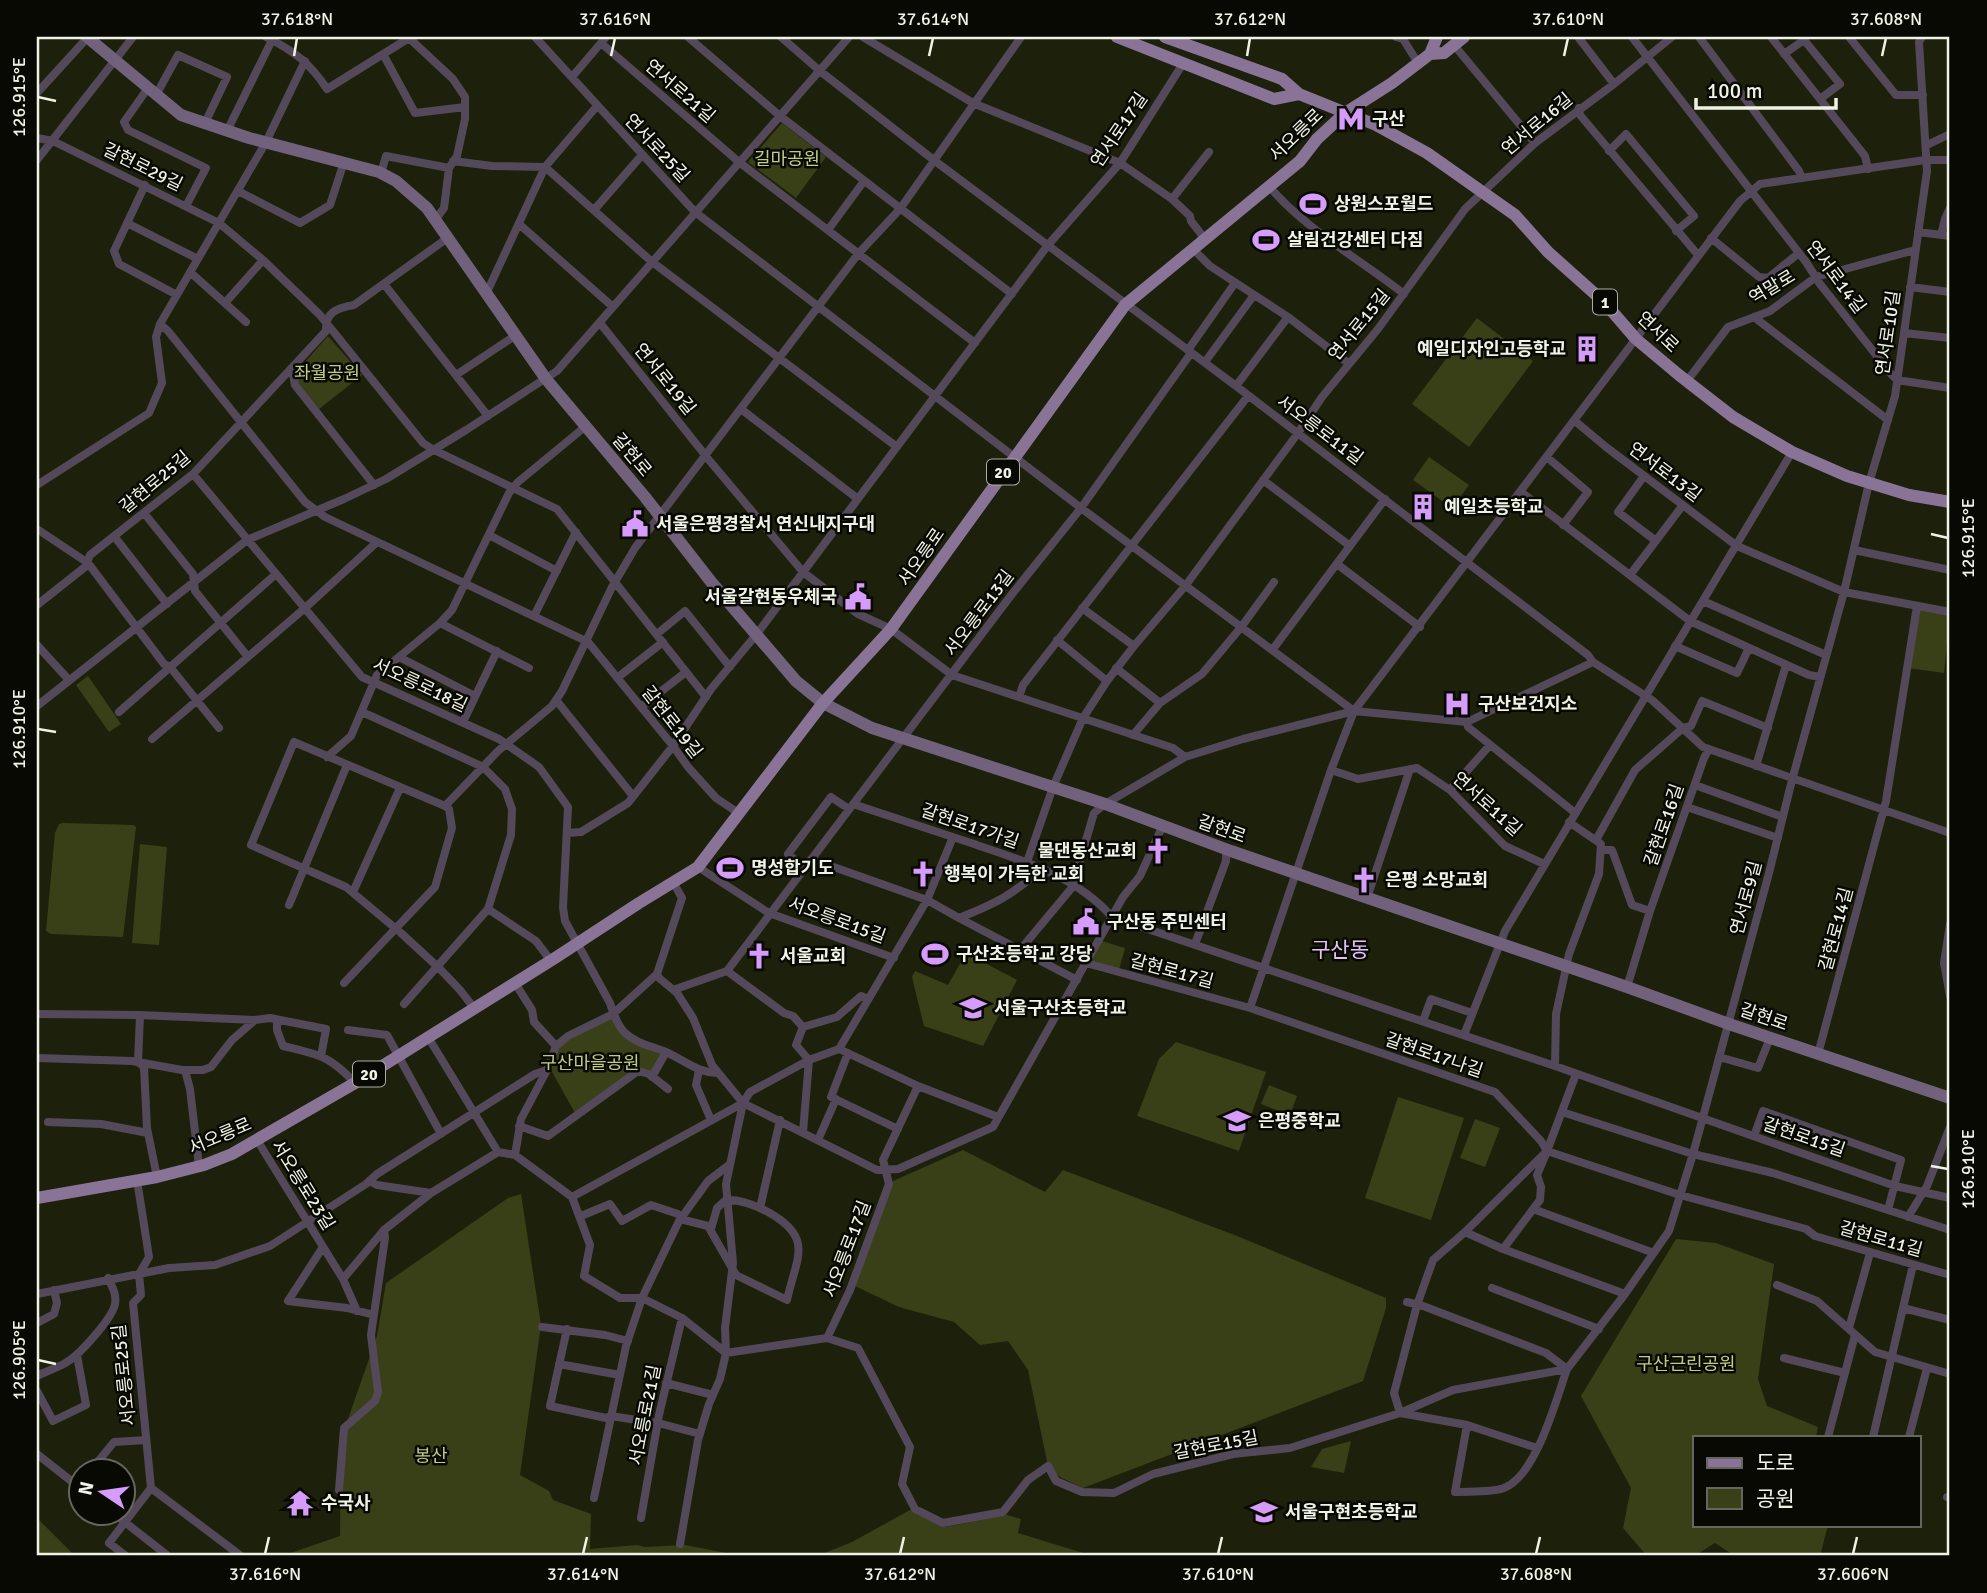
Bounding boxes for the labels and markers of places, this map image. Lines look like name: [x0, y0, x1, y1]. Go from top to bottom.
metro station icon: 구산: [1336, 104, 1366, 134]
place label: 구산: [1372, 108, 1406, 130]
sports icon: 상원스포월드: [1298, 189, 1328, 219]
place label: 상원스포월드: [1334, 193, 1433, 215]
sports icon: 살림건강센터 다짐: [1251, 225, 1281, 255]
place label: 살림건강센터 다짐: [1287, 229, 1423, 251]
building icon: 예일디자인고등학교: [1572, 334, 1602, 364]
place label: 예일디자인고등학교: [1417, 338, 1566, 360]
building icon: 예일초등학교: [1408, 492, 1438, 522]
place label: 예일초등학교: [1444, 496, 1543, 518]
public building icon: 서울은평경찰서 연신내지구대: [620, 509, 650, 539]
place label: 서울은평경찰서 연신내지구대: [656, 513, 875, 535]
public building icon: 서울갈현동우체국: [843, 582, 873, 612]
place label: 서울갈현동우체국: [705, 586, 837, 608]
hospital icon: 구산보건지소: [1442, 689, 1472, 719]
place label: 구산보건지소: [1478, 693, 1577, 715]
church icon: 물댄동산교회: [1143, 836, 1173, 866]
place label: 물댄동산교회: [1038, 840, 1137, 862]
sports icon: 명성합기도: [715, 853, 745, 883]
place label: 명성합기도: [751, 857, 834, 879]
church icon: 행복이 가득한 교회: [908, 859, 938, 889]
place label: 행복이 가득한 교회: [944, 863, 1084, 885]
church icon: 은평 소망교회: [1349, 865, 1379, 895]
place label: 은평 소망교회: [1385, 869, 1488, 891]
public building icon: 구산동 주민센터: [1071, 907, 1101, 937]
place label: 구산동 주민센터: [1107, 911, 1227, 933]
sports icon: 구산초등학교 강당: [920, 939, 950, 969]
church icon: 서울교회: [744, 941, 774, 971]
place label: 구산초등학교 강당: [956, 943, 1092, 965]
place label: 서울교회: [780, 945, 846, 967]
school or university icon: 서울구산초등학교: [958, 993, 988, 1023]
place label: 서울구산초등학교: [994, 997, 1126, 1019]
school or university icon: 은평중학교: [1222, 1106, 1252, 1136]
place label: 은평중학교: [1258, 1110, 1341, 1132]
temple icon: 수국사: [285, 1488, 315, 1518]
place label: 수국사: [321, 1492, 371, 1514]
school or university icon: 서울구현초등학교: [1249, 1497, 1279, 1527]
place label: 서울구현초등학교: [1285, 1501, 1417, 1523]

